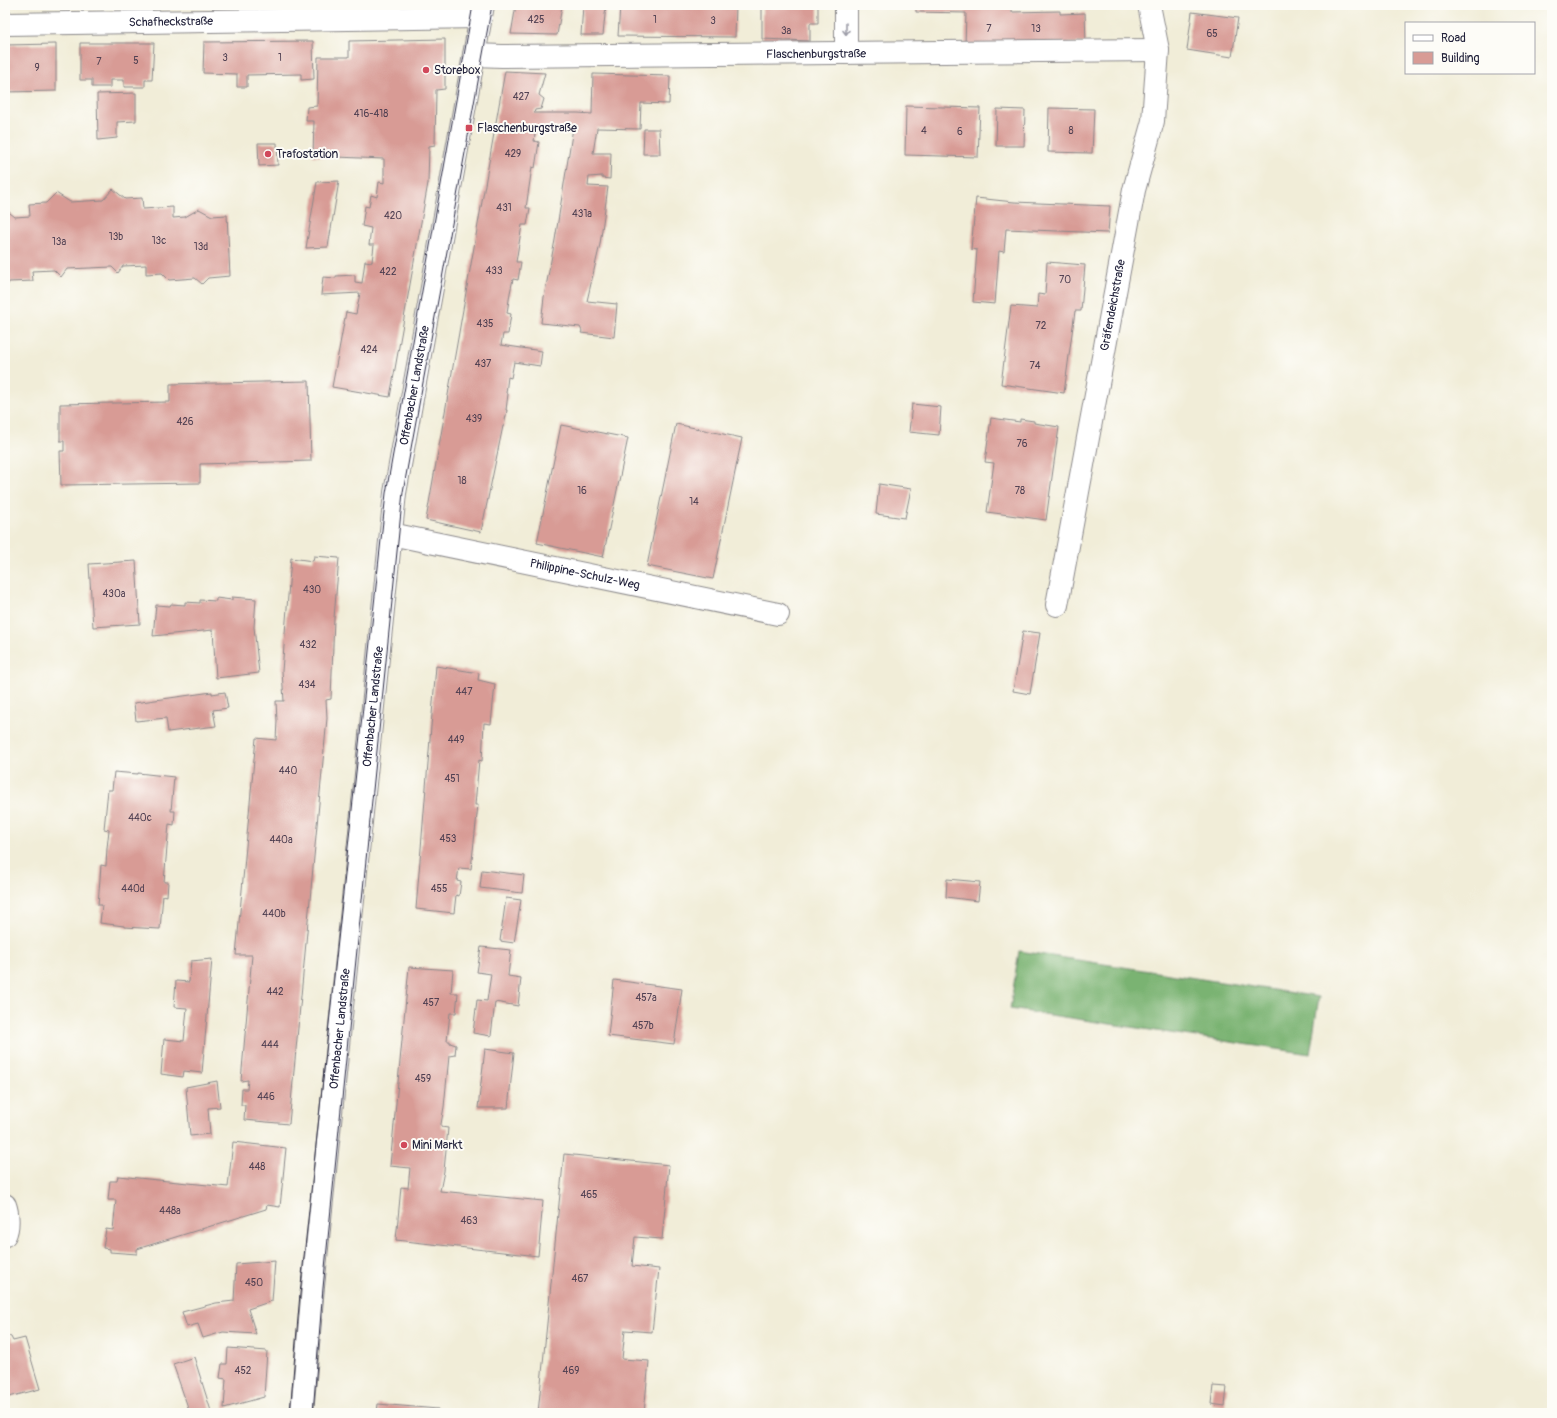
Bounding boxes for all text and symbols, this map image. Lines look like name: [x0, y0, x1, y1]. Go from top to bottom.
street label: Schafheckstraße: [129, 13, 213, 30]
house number: 425: [528, 14, 544, 26]
house number: 1: [653, 14, 657, 26]
house number: 3: [710, 15, 716, 27]
one-way arrow: [842, 22, 850, 35]
legend: [1405, 22, 1535, 74]
house number: 7: [986, 23, 992, 35]
house number: 13: [1031, 23, 1041, 35]
house number: 3a: [781, 25, 791, 37]
house number: 65: [1206, 28, 1218, 40]
text: Road: [1441, 31, 1466, 46]
street label: Flaschenburgstraße: [766, 46, 866, 62]
text: Building: [1441, 51, 1480, 66]
house number: 3: [222, 52, 228, 64]
house number: 1: [278, 52, 282, 64]
house number: 5: [133, 55, 139, 67]
house number: 7: [96, 56, 102, 68]
house number: 9: [34, 62, 40, 74]
place label: Storebox: [434, 63, 480, 78]
marker: Storebox: [421, 65, 431, 75]
house number: 427: [513, 91, 530, 103]
house number: 416-418: [354, 108, 388, 120]
place label: Flaschenburgstraße: [477, 121, 577, 136]
marker: Flaschenburgstraße: [464, 123, 474, 133]
house number: 4: [921, 125, 927, 137]
house number: 8: [1068, 125, 1074, 137]
house number: 6: [957, 126, 963, 138]
place label: Trafostation: [276, 147, 338, 162]
house number: 429: [505, 148, 521, 160]
marker: Trafostation: [263, 149, 273, 159]
house number: 431: [496, 202, 512, 214]
house number: 431a: [572, 208, 592, 220]
house number: 420: [384, 210, 402, 222]
house number: 13b: [109, 231, 123, 243]
house number: 13c: [152, 235, 166, 247]
house number: 13a: [52, 236, 66, 248]
house number: 13d: [194, 241, 208, 253]
street label: Gräfendeichstraße: [1097, 258, 1129, 352]
house number: 433: [486, 265, 503, 277]
house number: 422: [380, 266, 397, 278]
house number: 70: [1059, 274, 1071, 286]
house number: 435: [477, 318, 493, 330]
house number: 72: [1036, 320, 1047, 332]
street label: Offenbacher Landstraße: [396, 324, 433, 446]
house number: 424: [360, 344, 378, 356]
house number: 437: [475, 358, 492, 370]
house number: 74: [1029, 360, 1041, 372]
house number: 439: [466, 413, 482, 425]
house number: 426: [176, 416, 194, 428]
house number: 76: [1016, 438, 1028, 450]
house number: 18: [458, 475, 466, 487]
house number: 16: [577, 485, 587, 497]
house number: 78: [1015, 485, 1025, 497]
house number: 14: [689, 496, 699, 508]
street label: Philippine-Schulz-Weg: [529, 555, 641, 593]
house number: 430: [303, 584, 321, 596]
house number: 430a: [103, 588, 126, 600]
house number: 432: [300, 639, 317, 651]
street label: Offenbacher Landstraße: [359, 645, 387, 768]
house number: 434: [298, 679, 316, 691]
house number: 447: [456, 686, 473, 698]
house number: 449: [448, 734, 464, 746]
house number: 440: [279, 765, 297, 777]
house number: 451: [444, 773, 460, 785]
house number: 440c: [128, 812, 152, 824]
house number: 453: [440, 833, 457, 845]
house number: 440a: [269, 834, 293, 846]
house number: 440d: [121, 883, 145, 895]
house number: 455: [431, 883, 447, 895]
house number: 440b: [262, 908, 286, 920]
street label: Offenbacher Landstraße: [326, 968, 353, 1090]
house number: 442: [266, 986, 284, 998]
house number: 457a: [635, 992, 657, 1004]
house number: 457: [423, 997, 440, 1009]
house number: 457b: [632, 1020, 654, 1032]
house number: 444: [261, 1039, 279, 1051]
house number: 459: [415, 1073, 431, 1085]
house number: 446: [257, 1091, 275, 1103]
place label: Mini Markt: [412, 1138, 463, 1153]
marker: Mini Markt: [399, 1140, 409, 1150]
house number: 448: [249, 1161, 265, 1173]
house number: 465: [580, 1189, 598, 1201]
house number: 448a: [159, 1205, 181, 1217]
house number: 463: [460, 1215, 478, 1227]
house number: 467: [572, 1273, 589, 1285]
house number: 450: [245, 1277, 263, 1289]
house number: 452: [235, 1365, 252, 1377]
house number: 469: [563, 1365, 579, 1377]

